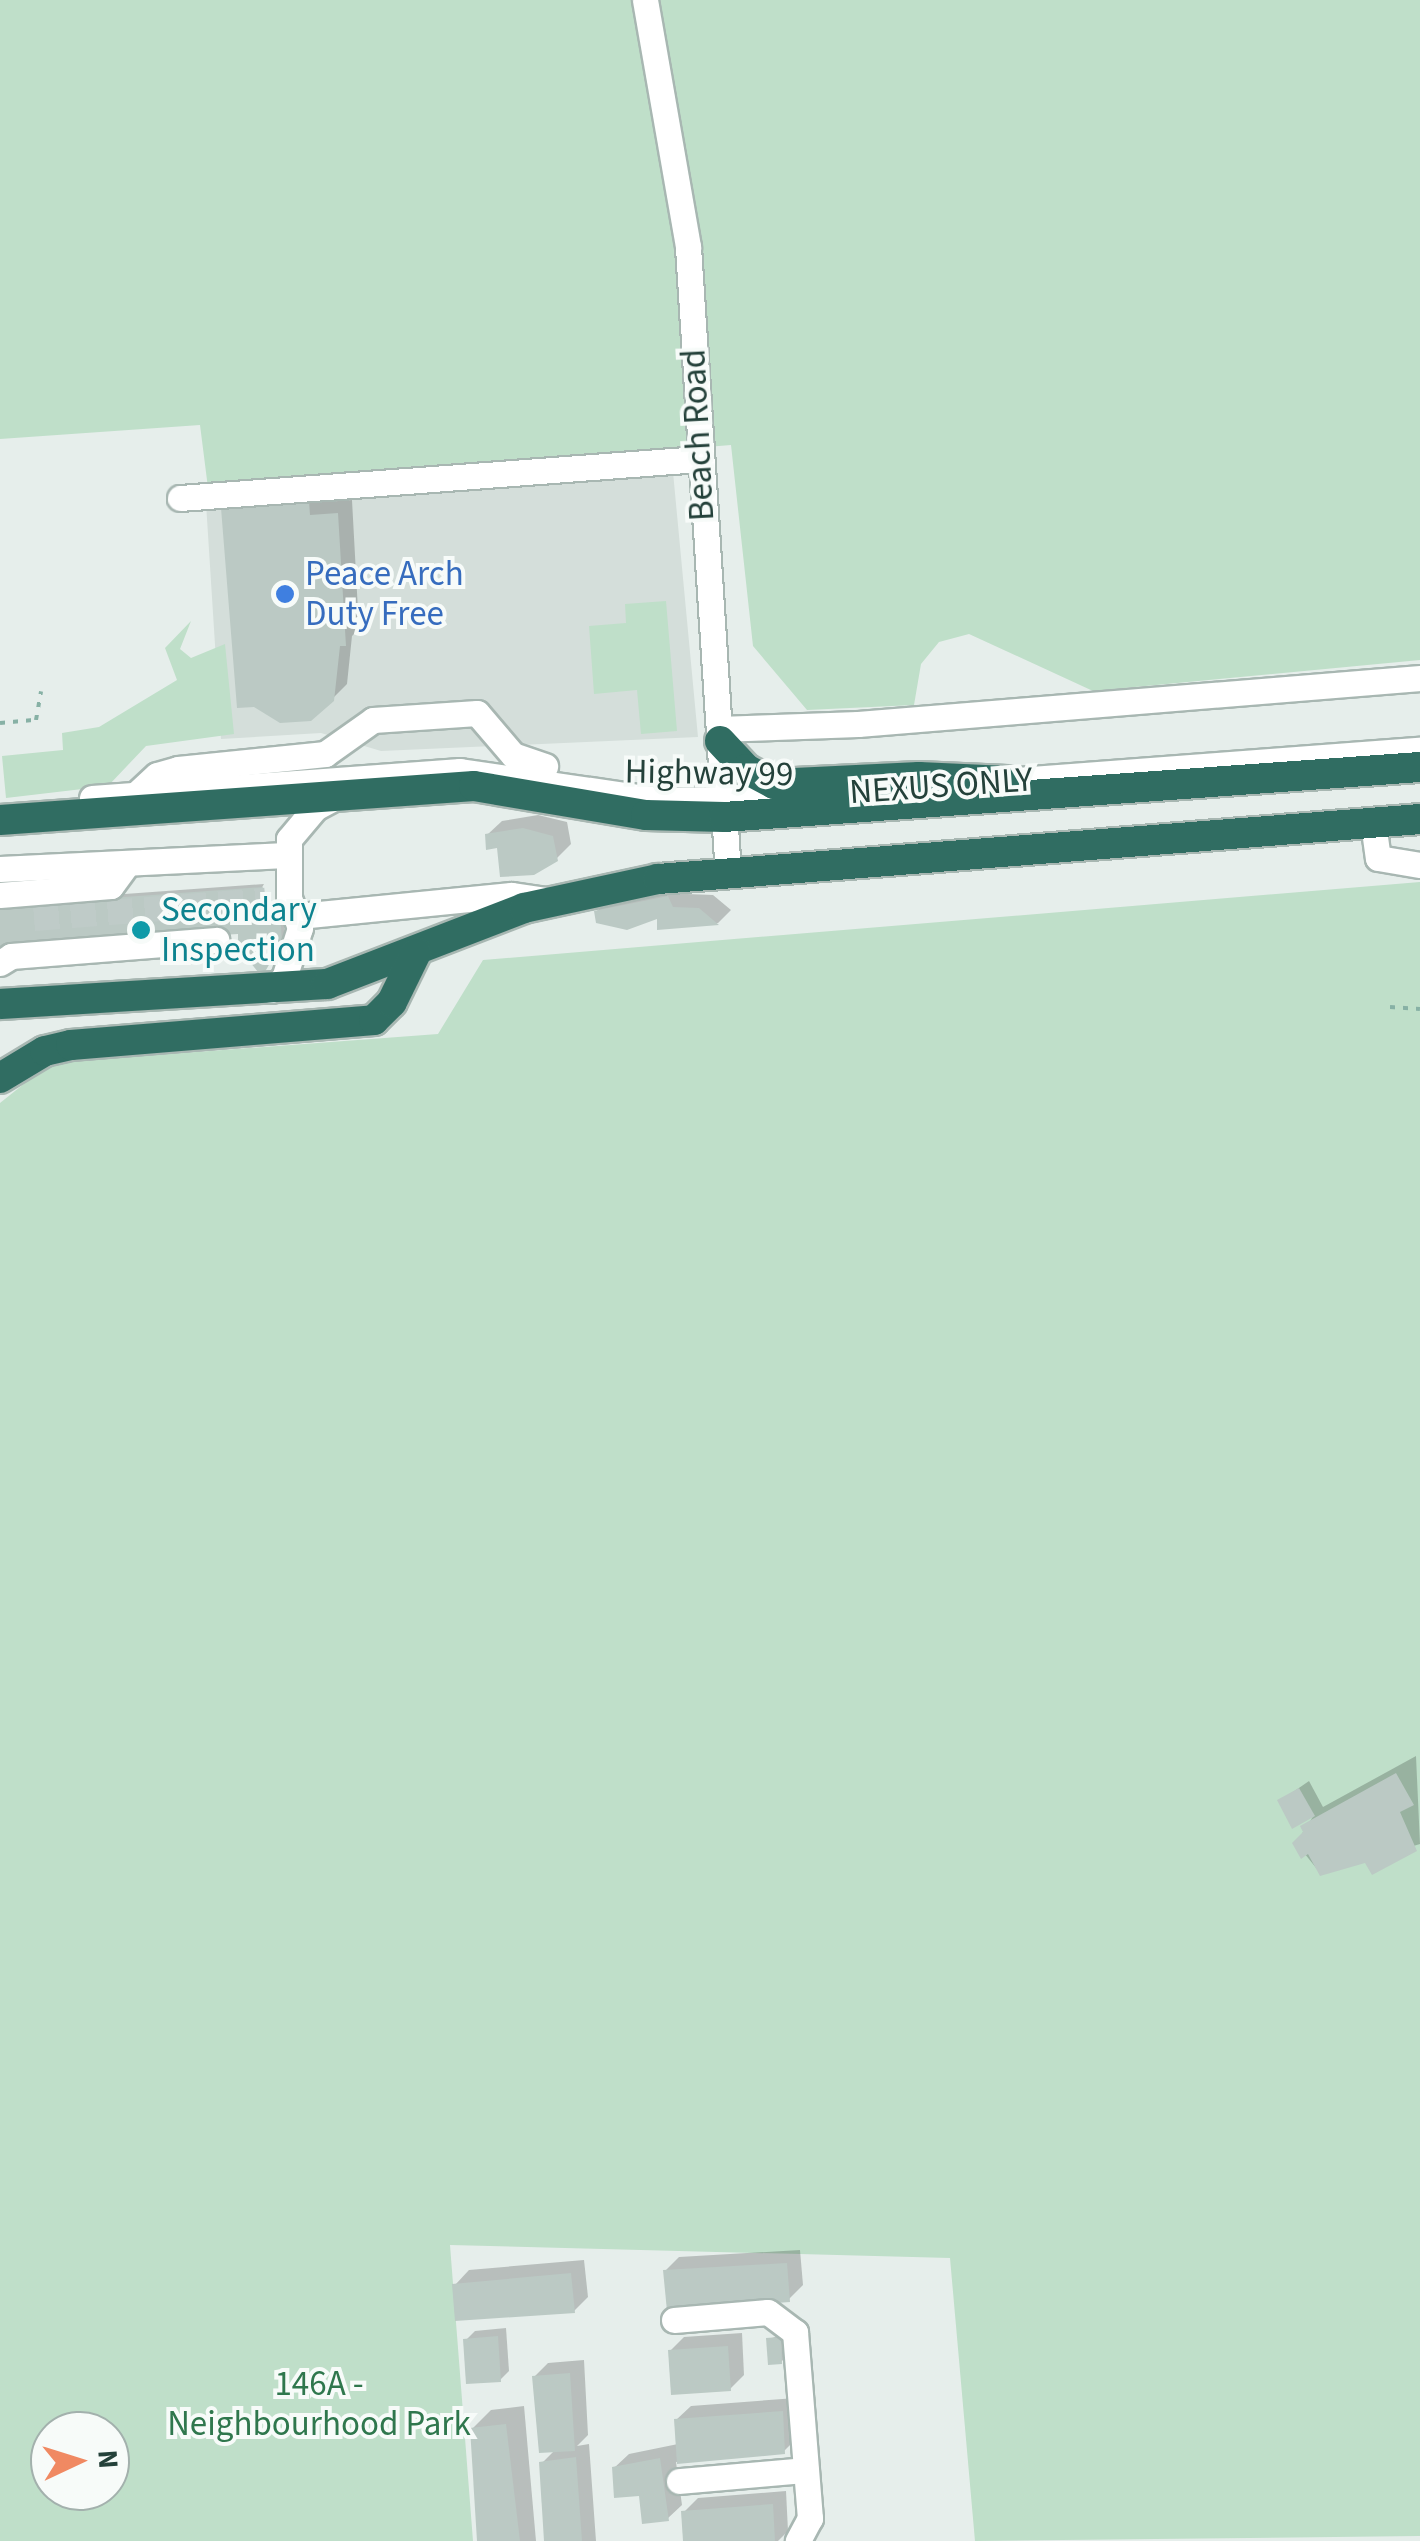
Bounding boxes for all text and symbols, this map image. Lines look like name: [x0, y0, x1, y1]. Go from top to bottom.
street label: Beach Road: [673, 348, 723, 522]
place label: Peace Arch Duty Free: [305, 553, 464, 635]
marker: Peace Arch Duty Free: [274, 583, 296, 605]
street label: Highway 99: [624, 751, 794, 795]
street label: NEXUS ONLY: [848, 759, 1034, 813]
place label: Secondary Inspection: [161, 889, 317, 971]
marker: Secondary Inspection: [130, 919, 152, 941]
park label: 146A - Neighbourhood Park: [167, 2363, 471, 2445]
north arrow: [30, 2411, 130, 2511]
text: N: [87, 2448, 129, 2470]

